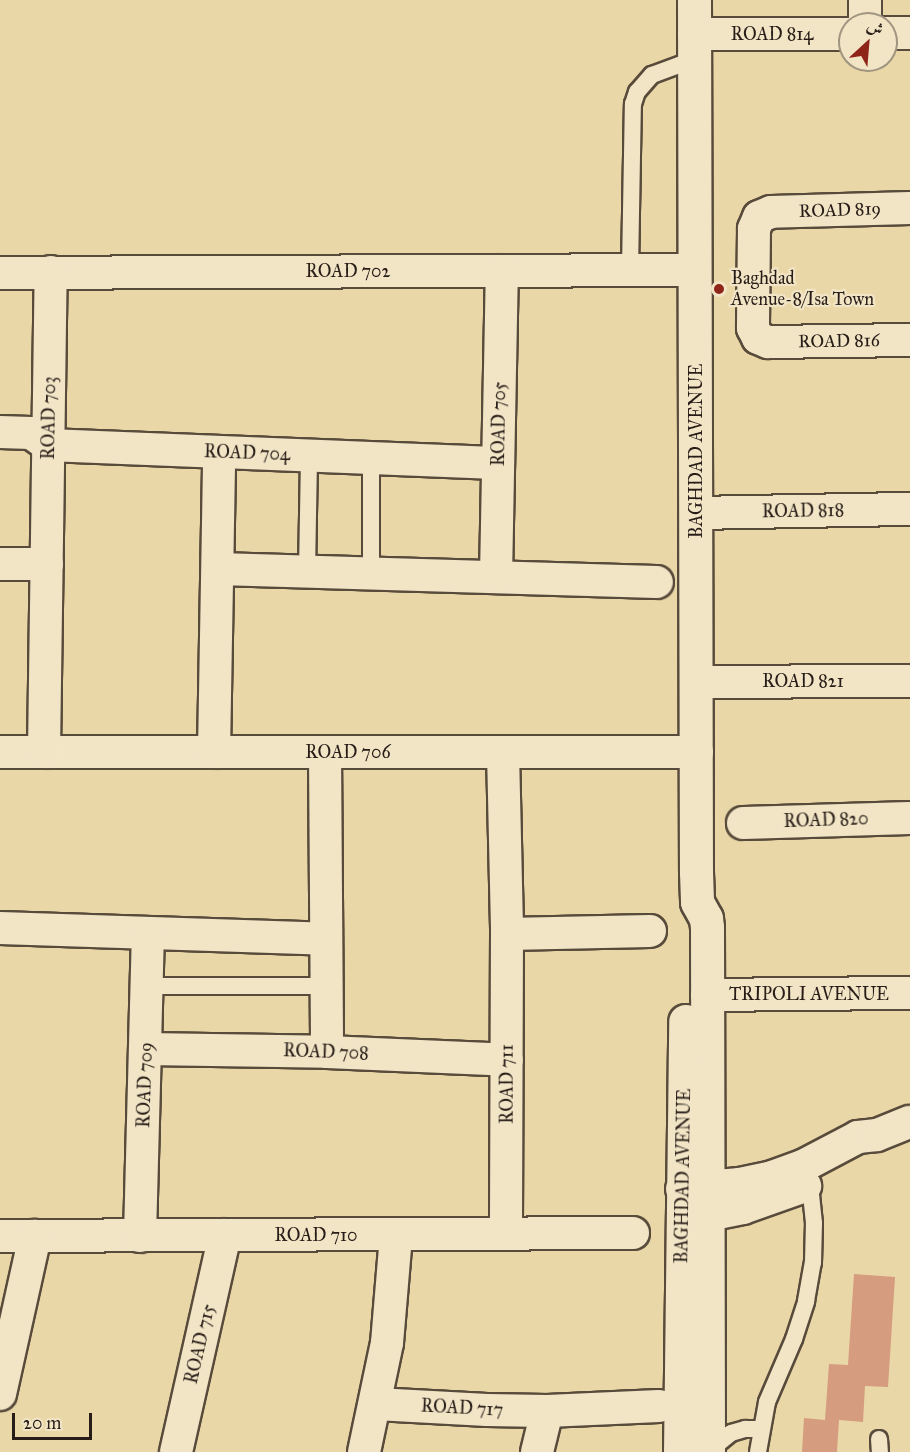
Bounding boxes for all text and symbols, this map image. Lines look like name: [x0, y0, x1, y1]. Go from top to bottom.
north arrow: [838, 12, 898, 72]
text: ش: [864, 15, 887, 39]
street label: ROAD 814: [731, 23, 813, 45]
street label: ROAD 819: [799, 198, 881, 222]
street label: ROAD 702: [306, 260, 390, 282]
place label: Baghdad Avenue-8/Isa Town: [731, 268, 874, 310]
marker: Baghdad Avenue-8/Isa Town: [712, 282, 726, 296]
street label: ROAD 816: [798, 329, 880, 353]
street label: BAGHDAD AVENUE: [685, 364, 707, 538]
street label: ROAD 703: [37, 376, 61, 460]
street label: ROAD 705: [487, 382, 511, 466]
street label: ROAD 704: [204, 441, 290, 465]
street label: ROAD 818: [762, 499, 844, 523]
street label: ROAD 821: [762, 670, 844, 692]
street label: ROAD 706: [305, 741, 391, 763]
street label: ROAD 820: [783, 808, 869, 832]
street label: TRIPOLI AVENUE: [729, 983, 889, 1005]
street label: ROAD 708: [283, 1040, 369, 1064]
street label: ROAD 709: [133, 1042, 157, 1128]
street label: ROAD 711: [496, 1044, 518, 1124]
street label: BAGHDAD AVENUE: [671, 1088, 695, 1264]
street label: ROAD 710: [274, 1224, 358, 1246]
street label: ROAD 715: [180, 1302, 220, 1386]
street label: ROAD 717: [420, 1395, 504, 1421]
scale bar: [15, 1401, 94, 1439]
text: 20 m: [23, 1412, 61, 1434]

